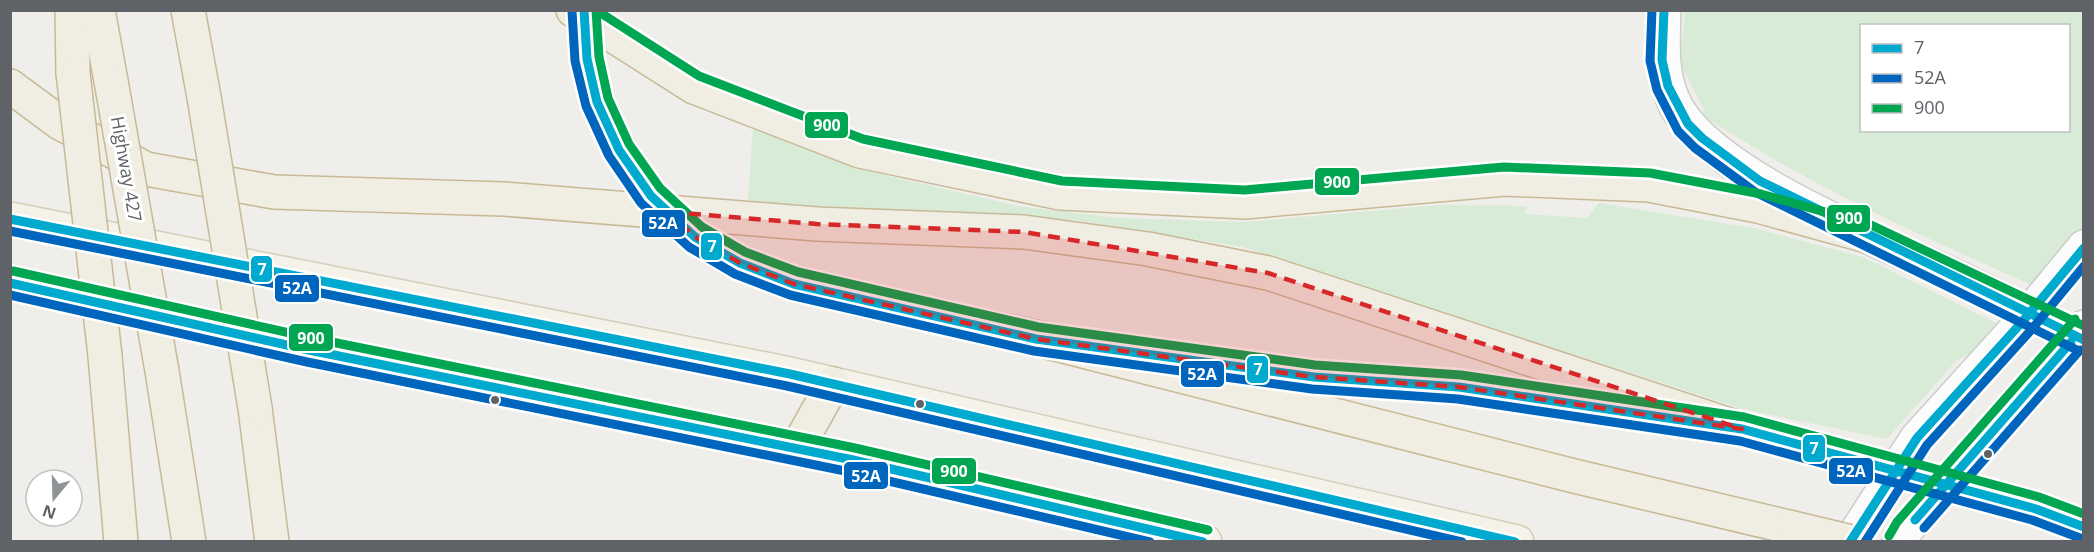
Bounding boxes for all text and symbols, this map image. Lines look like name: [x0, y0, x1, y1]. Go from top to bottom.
legend: [1860, 24, 2070, 132]
text: 7: [1914, 35, 1924, 59]
text: 52A: [1914, 65, 1947, 89]
text: 900: [1914, 95, 1945, 119]
line badge: 900: [804, 111, 849, 139]
street label: Highway 427: [106, 114, 148, 224]
text: 900: [813, 114, 841, 136]
line badge: 900: [1314, 167, 1360, 196]
text: 900: [1323, 171, 1351, 193]
line badge: 900: [1826, 204, 1871, 233]
text: 900: [1835, 207, 1863, 229]
line badge: 52A: [641, 209, 686, 238]
text: 52A: [648, 212, 679, 234]
line badge: 7: [700, 232, 723, 261]
text: 7: [707, 235, 717, 257]
line badge: 7: [250, 255, 273, 283]
text: 7: [257, 258, 267, 280]
line badge: 52A: [274, 274, 320, 303]
text: 52A: [282, 277, 313, 299]
line badge: 900: [288, 323, 334, 352]
text: 900: [297, 327, 325, 349]
line badge: 7: [1246, 355, 1269, 384]
text: 7: [1253, 358, 1263, 380]
line badge: 52A: [1180, 360, 1225, 388]
text: 52A: [1187, 363, 1218, 385]
unlabelled marker: [489, 394, 501, 406]
unlabelled marker: [914, 398, 926, 410]
line badge: 7: [1802, 434, 1826, 463]
text: 7: [1809, 437, 1819, 459]
unlabelled marker: [1982, 448, 1994, 460]
line badge: 900: [931, 457, 977, 485]
line badge: 52A: [1828, 457, 1874, 485]
text: 900: [940, 460, 968, 482]
text: 52A: [1836, 460, 1867, 482]
line badge: 52A: [843, 461, 889, 490]
text: 52A: [851, 465, 882, 487]
north arrow: [24, 468, 84, 528]
text: N: [39, 500, 59, 525]

